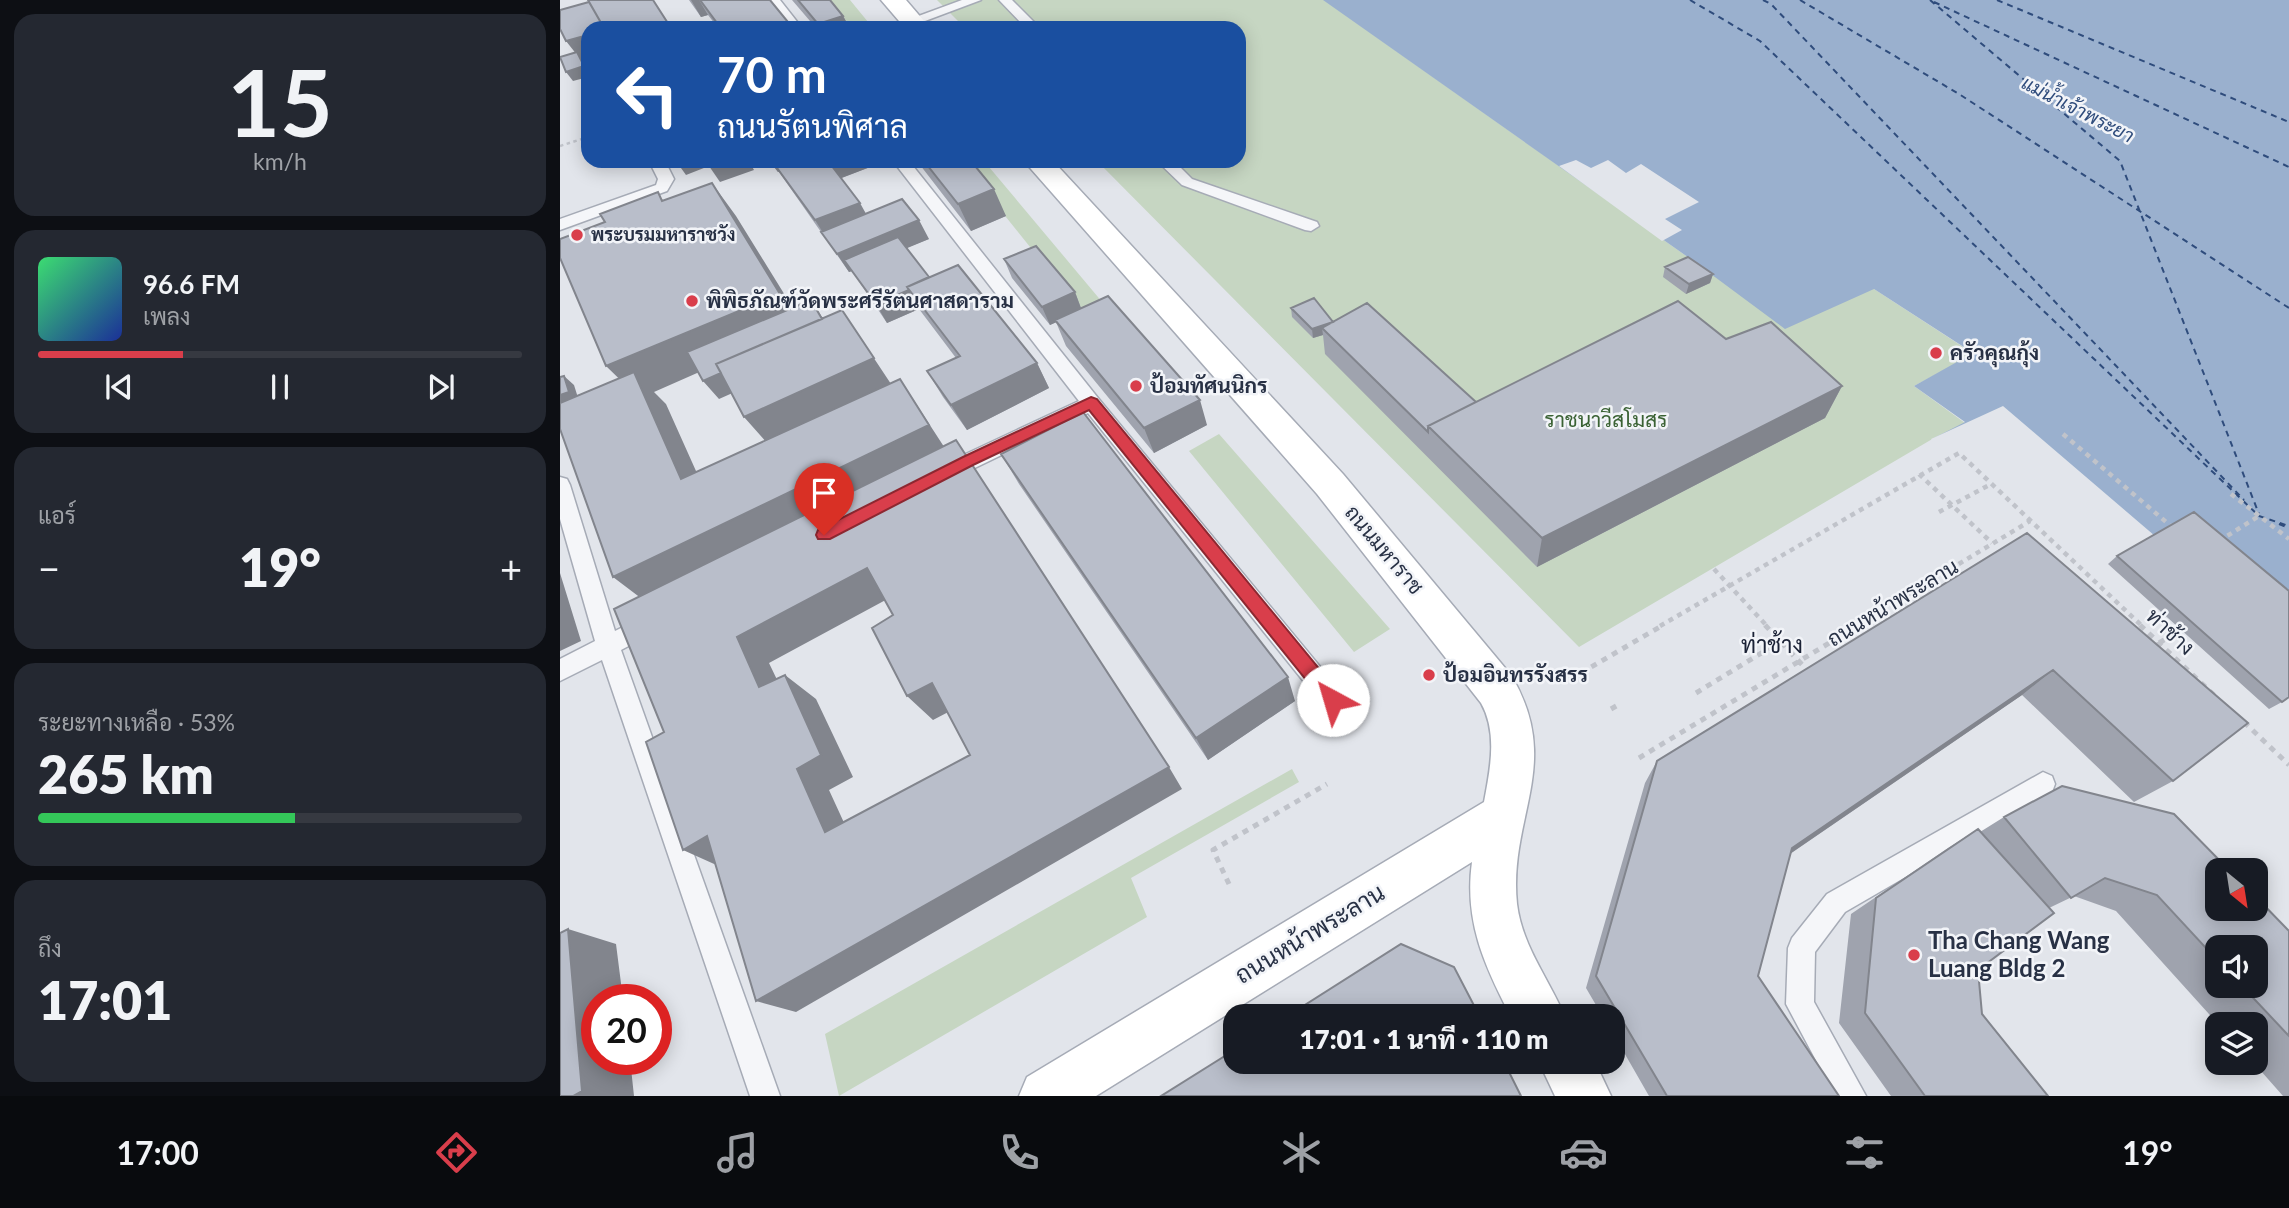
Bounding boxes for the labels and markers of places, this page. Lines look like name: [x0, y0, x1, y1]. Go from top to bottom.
place label: พระบรมมหาราชวัง: [591, 223, 735, 245]
marker: พระบรมมหาราชวัง: [569, 227, 585, 243]
place label: พิพิธภัณฑ์วัดพระศรีรัตนศาสดาราม: [706, 287, 1014, 312]
marker: พิพิธภัณฑ์วัดพระศรีรัตนศาสดาราม: [684, 293, 700, 309]
place label: ครัวคุณกุ้ง: [1950, 339, 2039, 368]
marker: ครัวคุณกุ้ง: [1928, 345, 1944, 361]
place label: ป้อมทัศนนิกร: [1150, 372, 1268, 397]
marker: ป้อมทัศนนิกร: [1128, 378, 1144, 394]
pin: [794, 463, 854, 535]
place label: ป้อมอินทรรังสรร: [1443, 661, 1588, 686]
marker: ป้อมอินทรรังสรร: [1421, 667, 1437, 683]
place label: Tha Chang Wang Luang Bldg 2: [1928, 925, 2110, 982]
marker: Tha Chang Wang Luang Bldg 2: [1906, 947, 1922, 963]

